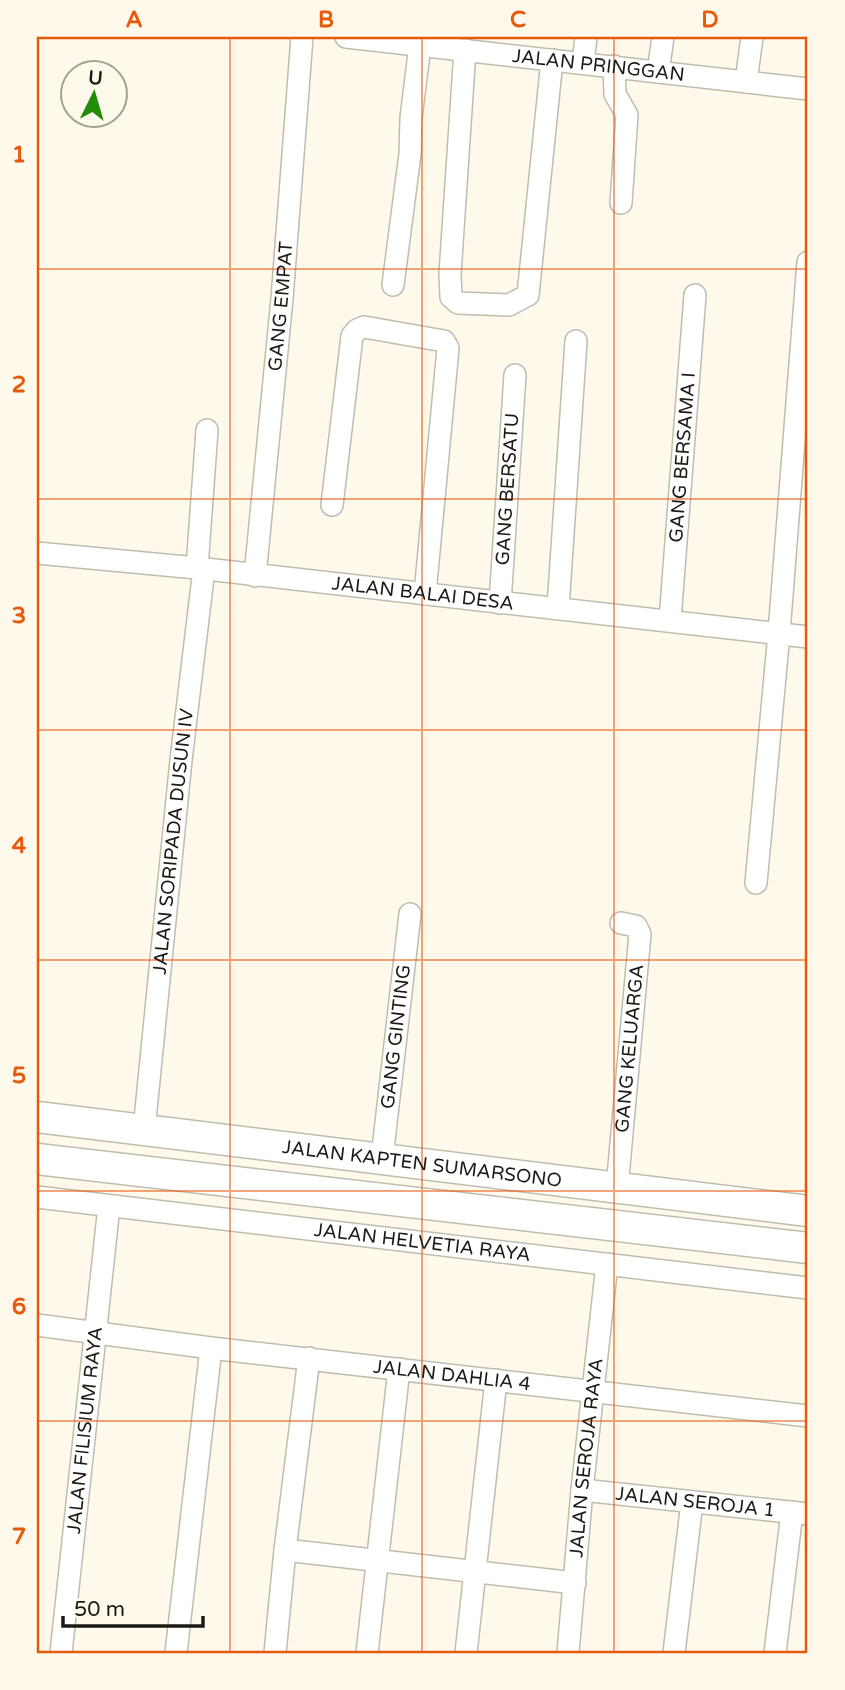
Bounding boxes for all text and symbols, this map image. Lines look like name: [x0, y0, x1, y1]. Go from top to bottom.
text: A: [125, 6, 143, 34]
text: B: [318, 6, 334, 34]
text: C: [510, 6, 526, 34]
text: D: [701, 6, 719, 34]
street label: JALAN PRINGGAN: [511, 45, 686, 86]
north arrow: [60, 60, 130, 130]
text: U: [87, 66, 104, 90]
text: 1: [12, 141, 26, 169]
street label: GANG EMPAT: [264, 240, 297, 372]
text: 2: [12, 371, 26, 399]
street label: GANG BERSAMA I: [665, 371, 700, 543]
street label: GANG BERSATU: [491, 412, 523, 566]
street label: JALAN BALAI DESA: [331, 572, 515, 615]
text: 3: [12, 602, 26, 630]
street label: JALAN SORIPADA DUSUN IV: [149, 707, 198, 975]
text: 4: [12, 832, 27, 860]
street label: GANG KELUARGA: [611, 963, 648, 1134]
street label: GANG GINTING: [377, 964, 415, 1110]
text: 5: [12, 1062, 26, 1090]
street label: JALAN KAPTEN SUMARSONO: [281, 1136, 563, 1192]
street label: JALAN HELVETIA RAYA: [313, 1219, 532, 1266]
text: 6: [12, 1293, 26, 1321]
street label: JALAN FILISIUM RAYA: [63, 1326, 107, 1535]
street label: JALAN DAHLIA 4: [372, 1356, 532, 1395]
street label: JALAN SEROJA RAYA: [565, 1357, 608, 1558]
street label: JALAN SEROJA 1: [614, 1483, 776, 1521]
text: 7: [12, 1523, 26, 1551]
scale bar: [63, 1585, 203, 1629]
text: 50 m: [74, 1597, 125, 1622]

